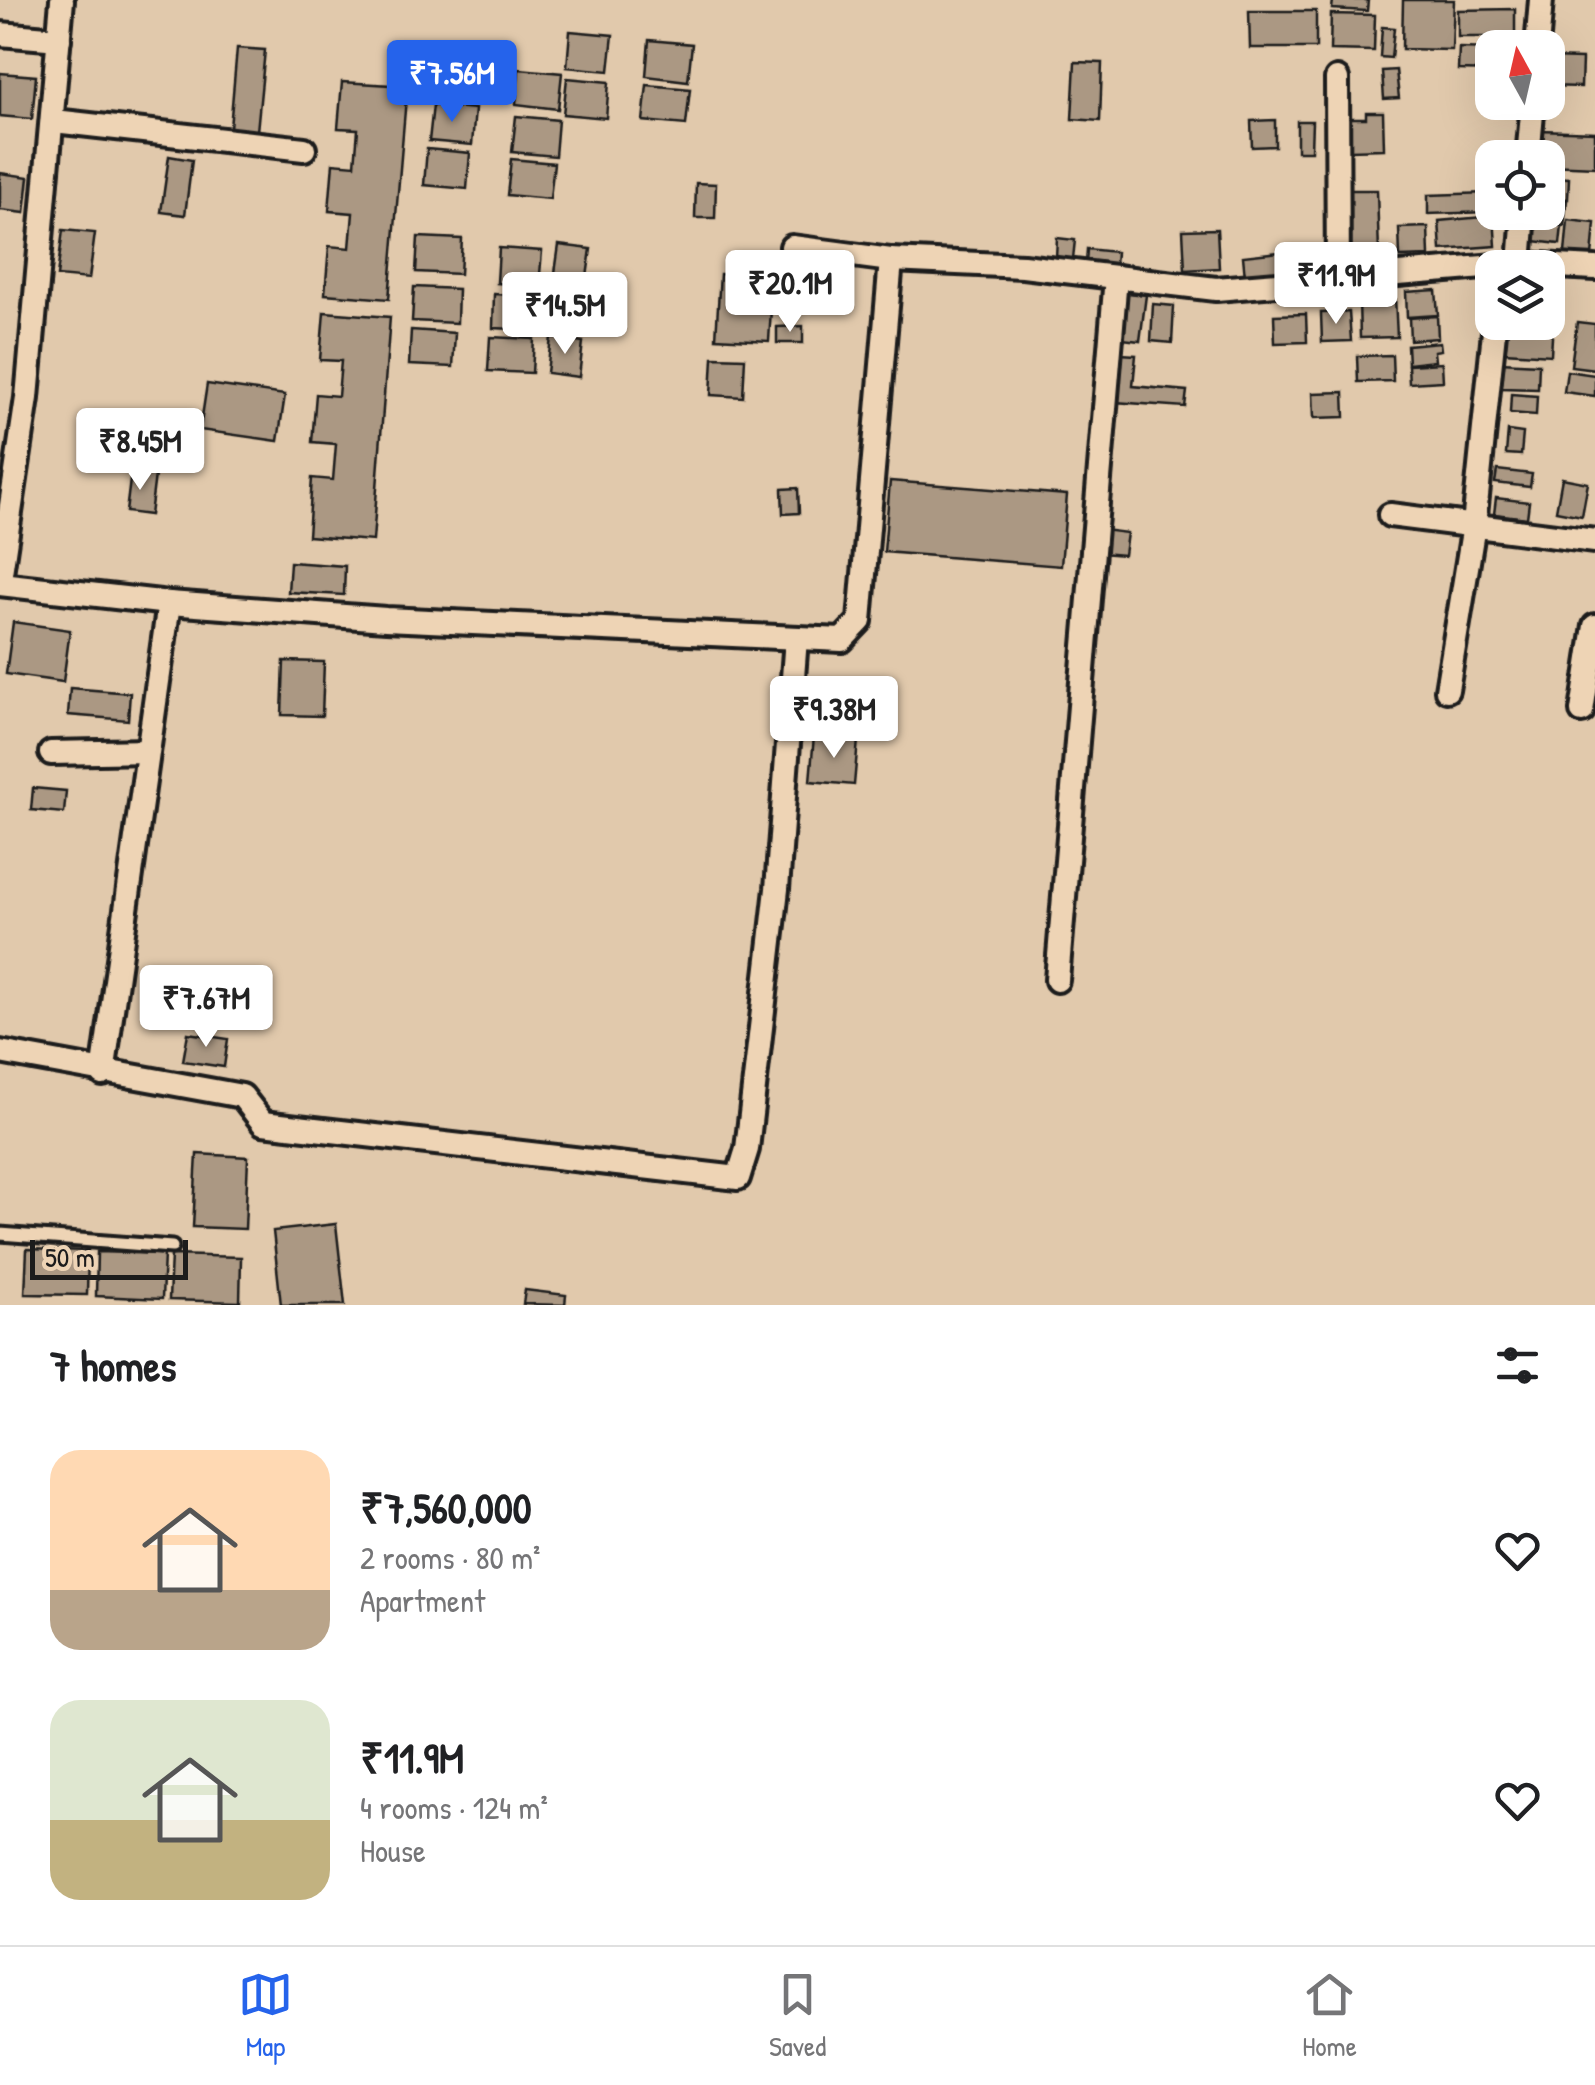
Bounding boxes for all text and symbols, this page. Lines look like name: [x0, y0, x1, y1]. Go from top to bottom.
north arrow: [1475, 30, 1565, 120]
map controls: [1475, 30, 1565, 340]
pin: ₹7.56M: [371, 40, 533, 125]
text: ₹7.56M: [409, 51, 495, 94]
button: locate: [1475, 140, 1565, 230]
pin: ₹11.9M: [1255, 242, 1417, 327]
pin: ₹20.1M: [709, 250, 871, 335]
button: layers: [1475, 250, 1565, 340]
text: ₹11.9M: [1296, 253, 1376, 296]
text: ₹20.1M: [747, 261, 833, 304]
pin: ₹14.5M: [484, 272, 646, 357]
text: ₹14.5M: [524, 283, 606, 326]
pin: ₹8.45M: [59, 408, 221, 493]
text: ₹8.45M: [98, 419, 182, 462]
pin: ₹9.38M: [753, 676, 915, 761]
text: ₹9.38M: [792, 687, 876, 730]
pin: ₹7.67M: [125, 965, 287, 1050]
text: ₹7.67M: [162, 976, 250, 1019]
scale bar: [30, 1235, 188, 1280]
text: 50 m: [45, 1238, 95, 1276]
text: 7 homes: [50, 1337, 176, 1394]
icon: filters: [1490, 1338, 1545, 1393]
text: ₹7,560,000: [360, 1479, 532, 1536]
icon: home: [130, 1490, 250, 1610]
icon: heart: [1490, 1523, 1545, 1578]
text: 2 rooms · 80 m²: [360, 1536, 540, 1579]
text: Apartment: [360, 1579, 485, 1622]
text: ₹11.9M: [360, 1729, 464, 1786]
icon: home: [130, 1740, 250, 1860]
icon: heart: [1490, 1773, 1545, 1828]
text: 4 rooms · 124 m²: [360, 1786, 548, 1829]
text: House: [360, 1829, 426, 1872]
tab: Map: [238, 1967, 293, 2065]
tab: Saved: [769, 1967, 826, 2065]
tab: Home: [1302, 1967, 1357, 2065]

